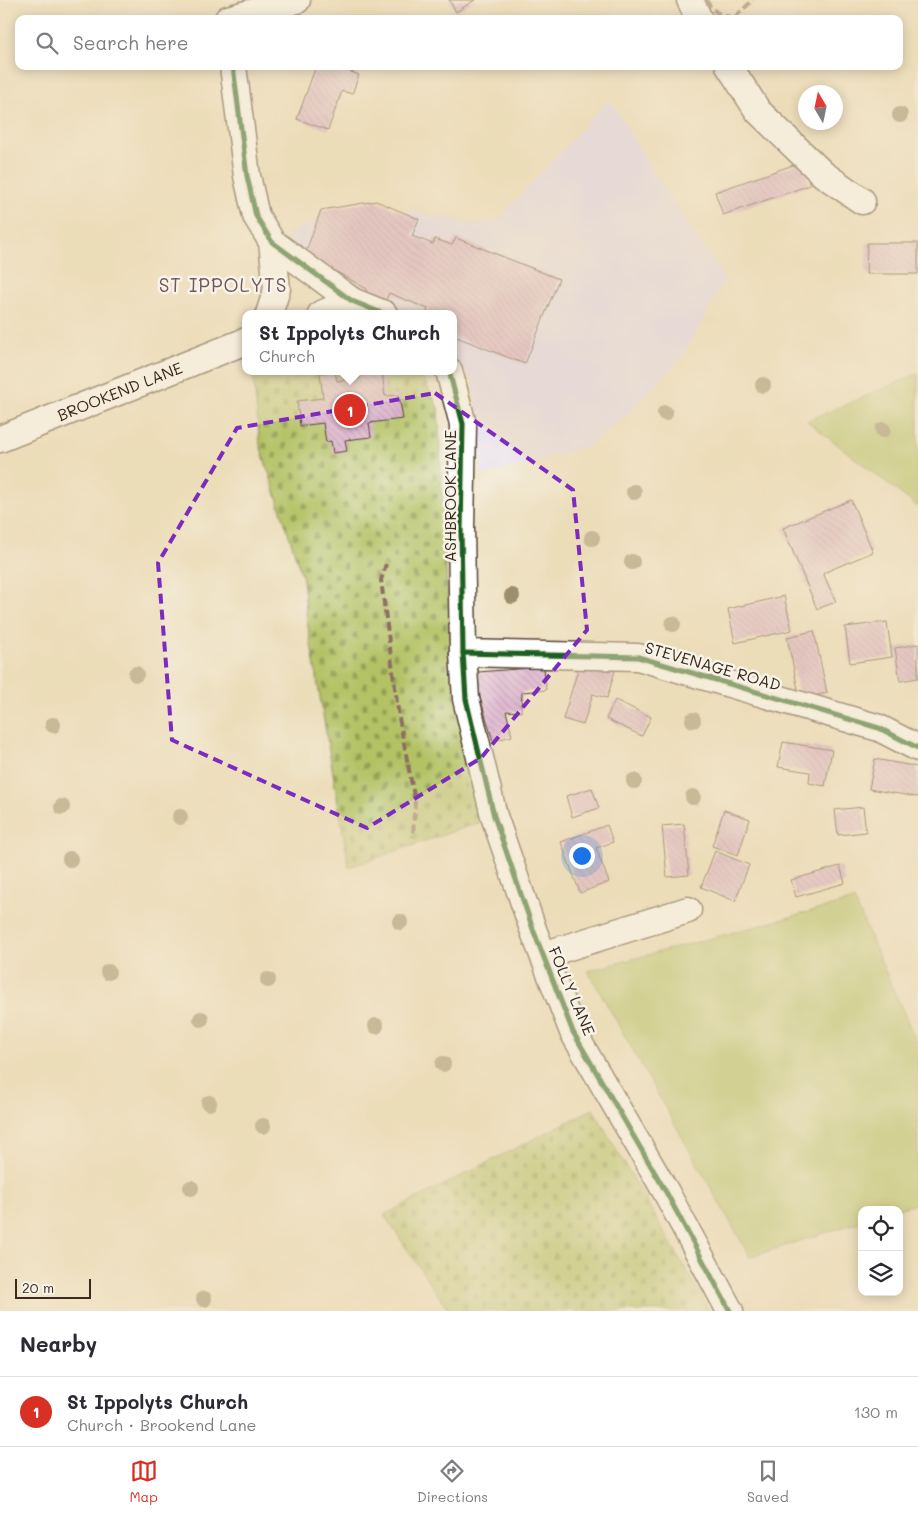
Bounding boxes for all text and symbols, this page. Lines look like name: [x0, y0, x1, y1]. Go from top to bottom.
search box: [15, 15, 903, 70]
icon: search: [33, 29, 61, 57]
text: Search here: [73, 30, 189, 55]
north arrow: [798, 85, 843, 130]
district label: ST IPPOLYTS: [159, 272, 287, 297]
popup: [242, 310, 457, 375]
text: St Ippolyts Church: [259, 320, 440, 345]
text: Church: [259, 345, 315, 366]
street label: BROOKEND LANE: [54, 356, 185, 425]
pin: 1: [334, 391, 366, 429]
street label: ASHBROOK LANE: [439, 430, 460, 562]
street label: STEVENAGE ROAD: [643, 636, 784, 695]
your location: [569, 843, 595, 869]
street label: FOLLY LANE: [544, 943, 601, 1038]
map controls: [858, 1206, 903, 1296]
button: locate: [858, 1206, 903, 1251]
button: layers: [858, 1251, 903, 1296]
scale bar: [15, 1276, 91, 1299]
text: 20 m: [22, 1278, 54, 1297]
text: Nearby: [20, 1330, 97, 1357]
text: St Ippolyts Church: [67, 1389, 248, 1414]
text: 1: [32, 1401, 40, 1422]
text: 130 m: [854, 1401, 898, 1422]
text: Church · Brookend Lane: [67, 1414, 257, 1435]
tab: Map: [129, 1457, 158, 1506]
tab: Directions: [417, 1457, 488, 1506]
tab: Saved: [747, 1457, 789, 1506]

